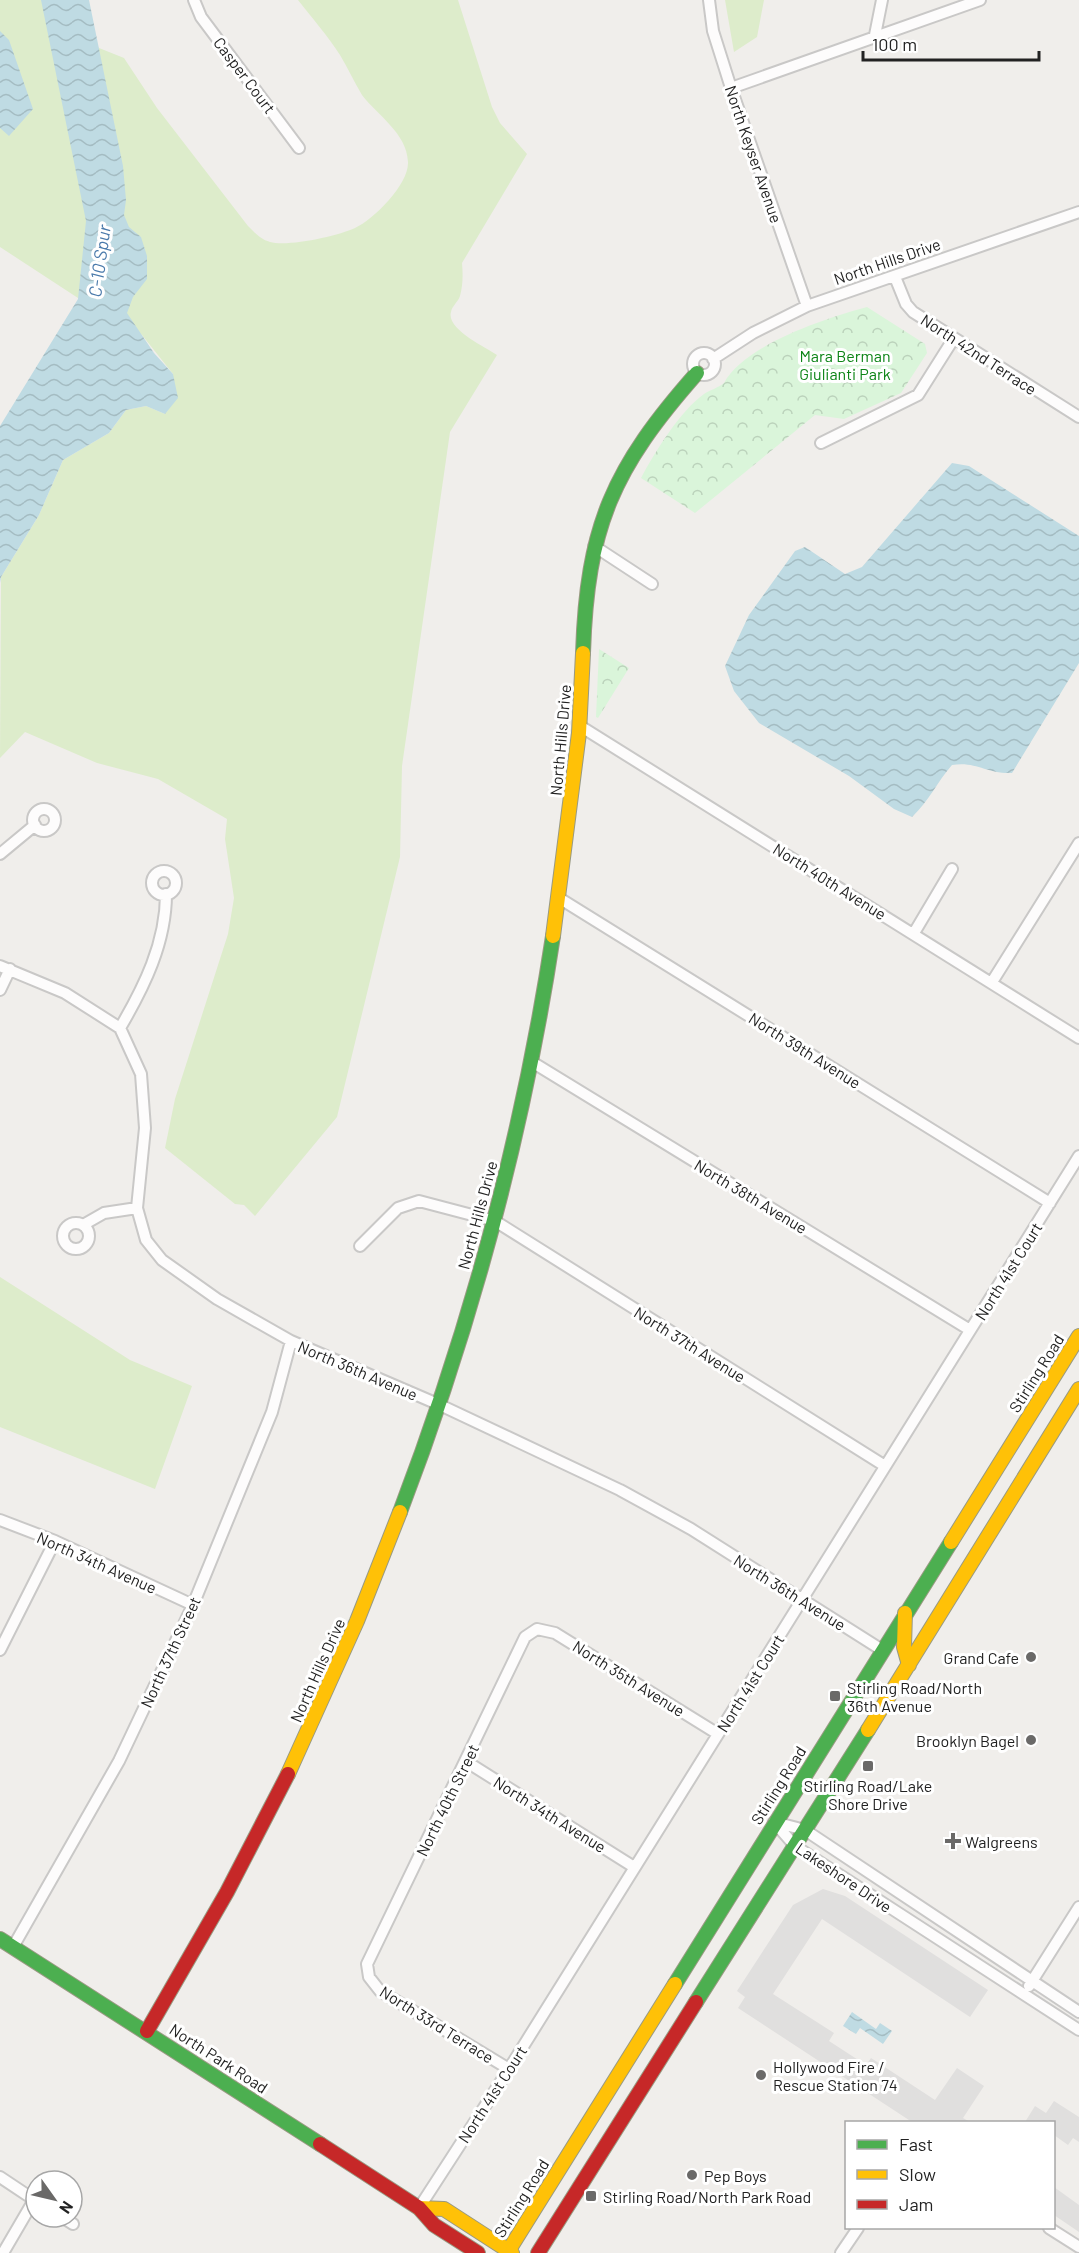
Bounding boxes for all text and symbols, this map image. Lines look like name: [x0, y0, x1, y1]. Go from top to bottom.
scale bar: [863, 24, 1038, 62]
street label: Casper Court: [210, 33, 280, 117]
text: 100 m: [872, 33, 917, 55]
street label: North Keyser Avenue: [722, 83, 786, 225]
water label: C-10 Spur: [83, 223, 115, 298]
street label: North Hills Drive: [831, 234, 943, 288]
street label: North 42nd Terrace: [918, 309, 1040, 399]
park label: Mara Berman Giulianti Park: [799, 346, 891, 383]
street label: North Hills Drive: [546, 684, 574, 796]
street label: North 40th Avenue: [770, 839, 890, 923]
street label: North 39th Avenue: [746, 1008, 864, 1092]
street label: North 38th Avenue: [691, 1155, 811, 1237]
street label: North Hills Drive: [453, 1159, 501, 1271]
street label: North 41st Court: [970, 1219, 1046, 1323]
street label: North 37th Avenue: [631, 1302, 749, 1386]
street label: Stirling Road: [1004, 1330, 1068, 1416]
street label: North 36th Avenue: [295, 1336, 421, 1404]
street label: North 34th Avenue: [34, 1527, 160, 1597]
street label: North 36th Avenue: [731, 1550, 849, 1634]
street label: North 37th Street: [136, 1593, 204, 1711]
street label: North Hills Drive: [286, 1615, 348, 1725]
street label: North 41st Court: [712, 1631, 788, 1735]
street label: North 35th Avenue: [570, 1636, 688, 1720]
place label: Grand Cafe: [944, 1648, 1019, 1667]
marker: Grand Cafe: [1024, 1650, 1038, 1664]
place label: Stirling Road/North 36th Avenue: [847, 1678, 982, 1715]
marker: Stirling Road/North 36th Avenue: [828, 1689, 842, 1703]
place label: Brooklyn Bagel: [916, 1731, 1019, 1750]
marker: Brooklyn Bagel: [1024, 1733, 1038, 1747]
street label: North 40th Street: [412, 1741, 482, 1859]
street label: Stirling Road: [746, 1742, 810, 1828]
marker: Stirling Road/Lake Shore Drive: [861, 1759, 875, 1773]
street label: North 34th Avenue: [490, 1772, 610, 1856]
place label: Stirling Road/Lake Shore Drive: [804, 1776, 932, 1813]
place label: Walgreens: [965, 1832, 1038, 1851]
marker: Walgreens: [946, 1834, 960, 1848]
street label: Lakeshore Drive: [793, 1838, 895, 1916]
street label: North 33rd Terrace: [377, 1981, 497, 2067]
street label: North Park Road: [166, 2019, 272, 2097]
street label: North 41st Court: [454, 2042, 530, 2146]
place label: Hollywood Fire / Rescue Station 74: [773, 2057, 898, 2094]
marker: Hollywood Fire / Rescue Station 74: [754, 2068, 768, 2082]
legend: [845, 2121, 1055, 2229]
text: Fast: [899, 2133, 933, 2155]
street label: Stirling Road: [489, 2155, 553, 2241]
text: Slow: [899, 2163, 936, 2185]
place label: Pep Boys: [704, 2166, 767, 2185]
marker: Pep Boys: [685, 2168, 699, 2182]
north arrow: [24, 2169, 84, 2229]
place label: Stirling Road/North Park Road: [603, 2187, 811, 2206]
marker: Stirling Road/North Park Road: [584, 2189, 598, 2203]
text: Jam: [899, 2193, 933, 2215]
text: N: [56, 2198, 78, 2217]

